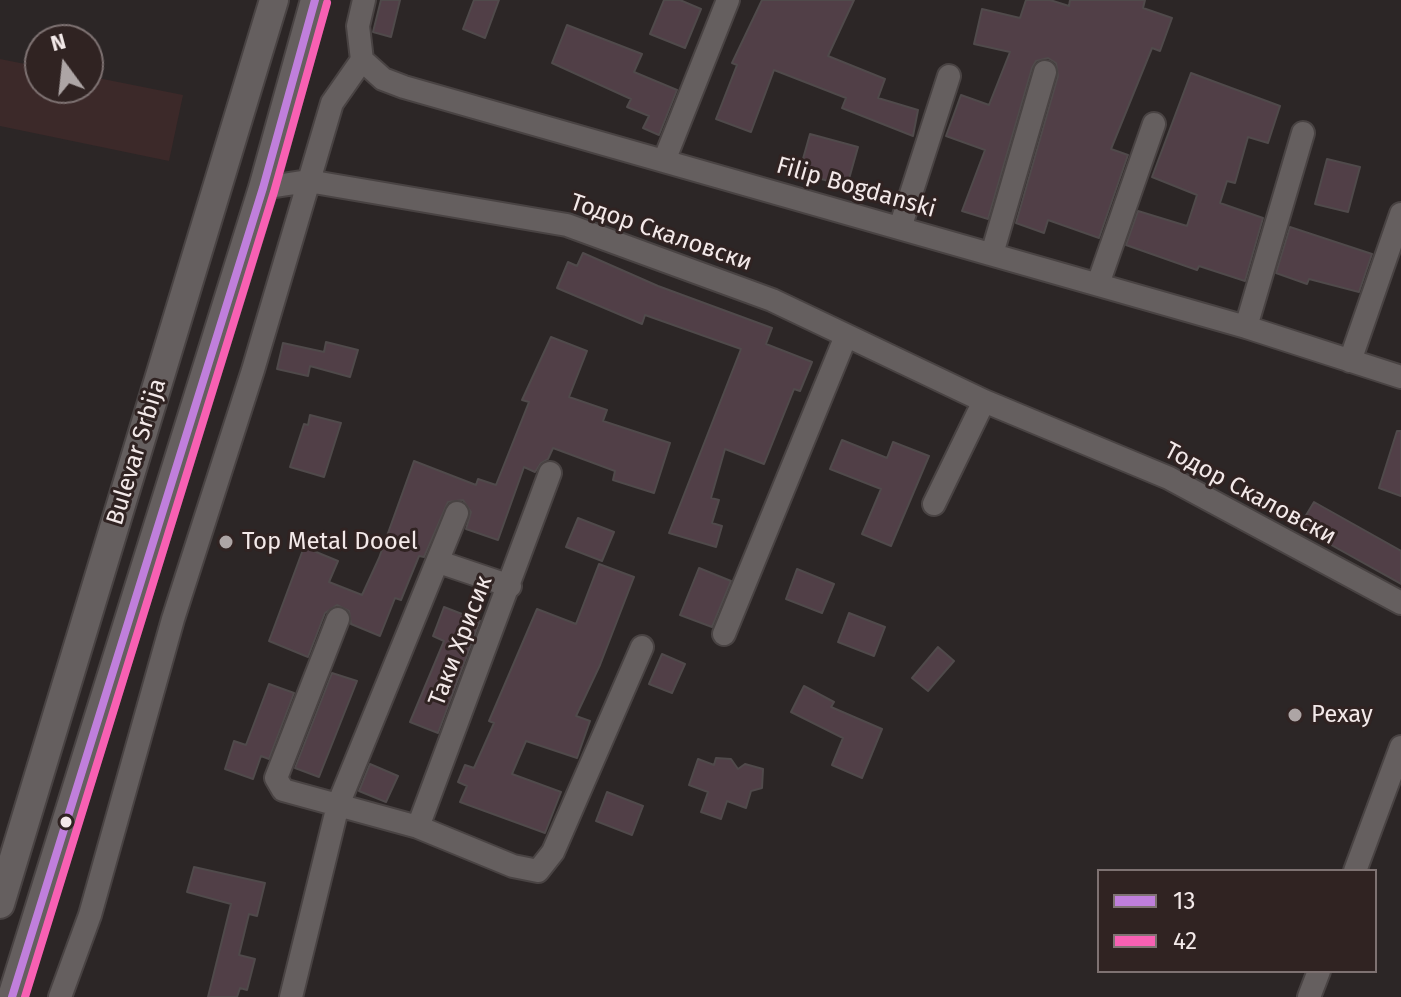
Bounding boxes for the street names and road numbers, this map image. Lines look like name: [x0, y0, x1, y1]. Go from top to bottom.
street label: Filip Bogdanski: [773, 151, 939, 225]
street label: Тодор Скаловски: [566, 188, 756, 278]
street label: Bulevar Srbija: [101, 375, 173, 529]
street label: Тодор Скаловски: [1159, 437, 1341, 551]
street label: Таки Хрисик: [423, 572, 499, 710]

